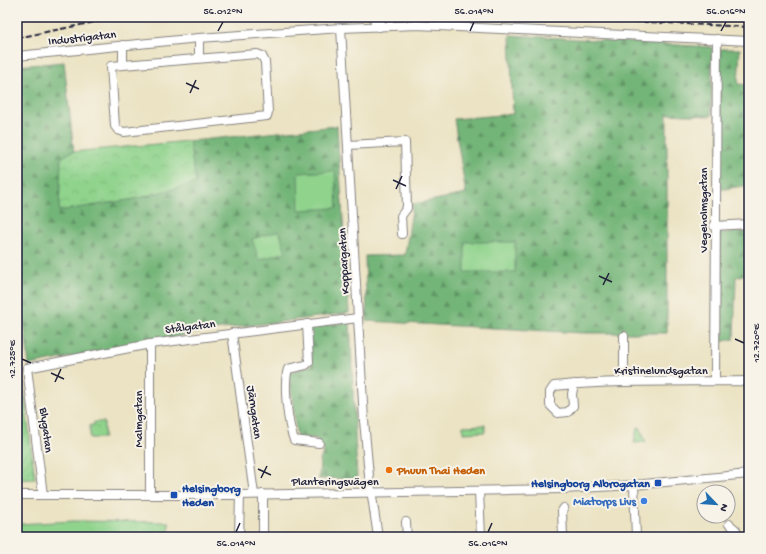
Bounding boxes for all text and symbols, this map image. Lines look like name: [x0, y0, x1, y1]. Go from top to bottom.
text: 56.012°N: [203, 6, 243, 18]
text: 56.014°N: [455, 6, 494, 18]
text: 56.016°N: [706, 6, 746, 18]
street label: Industrigatan: [48, 28, 117, 50]
street label: Vegeholmsgatan: [698, 167, 712, 253]
street label: Koppargatan: [336, 227, 354, 294]
street label: Stålgatan: [164, 318, 216, 338]
text: 12.720°E: [751, 323, 763, 363]
text: 12.725°E: [7, 339, 19, 379]
street label: Kristinelundsgatan: [614, 365, 708, 379]
street label: Järngatan: [242, 385, 264, 440]
street label: Malmgatan: [133, 390, 147, 447]
street label: Blygatan: [35, 406, 55, 454]
marker: Phuun Thai Heden: [384, 465, 394, 475]
place label: Phuun Thai Heden: [396, 465, 485, 479]
street label: Planteringsvägen: [290, 476, 379, 490]
place label: Helsingborg Albrogatan: [531, 478, 650, 492]
marker: Helsingborg Albrogatan: [653, 478, 663, 488]
place label: Helsingborg Heden: [182, 483, 241, 511]
north arrow: [696, 484, 736, 524]
marker: Helsingborg Heden: [169, 490, 179, 500]
place label: Miatorps Livs: [573, 496, 637, 510]
marker: Miatorps Livs: [639, 496, 649, 506]
text: N: [716, 502, 730, 513]
text: 56.014°N: [217, 538, 256, 550]
text: 56.016°N: [468, 538, 508, 550]

